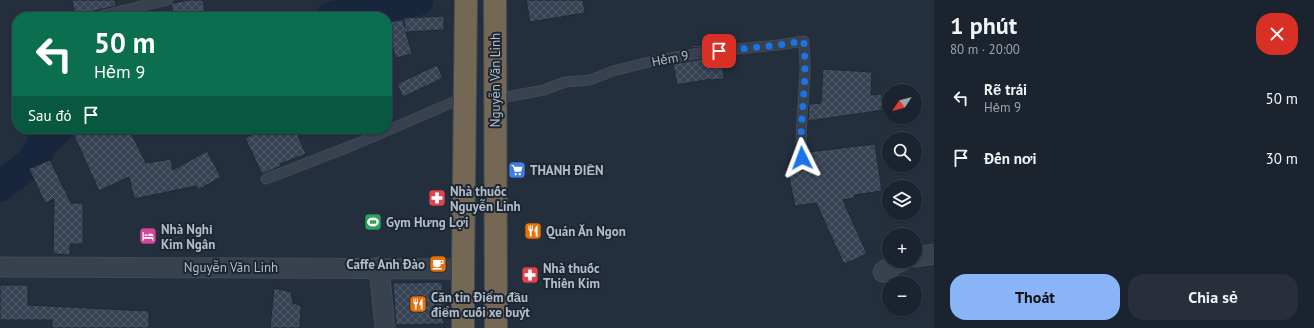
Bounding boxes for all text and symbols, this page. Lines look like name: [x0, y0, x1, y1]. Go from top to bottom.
text: 1 phút: [950, 10, 1017, 41]
button: close: [1256, 13, 1298, 55]
text: 50 m: [94, 24, 155, 61]
icon: left: [28, 28, 80, 80]
street label: Nguyễn Văn Linh: [487, 33, 504, 127]
pin: [702, 34, 736, 68]
icon: arrive: [708, 40, 730, 62]
text: 80 m · 20:00: [950, 41, 1020, 58]
street label: Hẻm 9: [650, 47, 690, 70]
text: Hẻm 9: [94, 60, 145, 83]
text: Rẽ trái: [984, 80, 1027, 99]
north arrow: [882, 84, 922, 124]
map controls: [882, 84, 922, 316]
icon: left: [950, 87, 972, 109]
text: 50 m: [1265, 89, 1298, 108]
text: Hẻm 9: [984, 99, 1021, 116]
icon: arrive: [80, 104, 102, 126]
text: Sau đó: [28, 106, 72, 125]
button: search: [882, 132, 922, 172]
position arrow: [781, 137, 823, 179]
icon: arrive: [950, 147, 972, 169]
text: Đến nơi: [984, 149, 1037, 168]
text: 30 m: [1265, 149, 1298, 168]
supermarket icon: THANH ĐIỀN: [507, 160, 527, 180]
place label: THANH ĐIỀN: [530, 162, 604, 179]
button: layers: [882, 180, 922, 220]
place label: Nhà thuốc Nguyễn Linh: [450, 183, 521, 215]
pharmacy icon: Nhà thuốc Nguyễn Linh: [427, 188, 447, 208]
sports icon: Gym Hưng Lợi: [363, 212, 383, 232]
place label: Gym Hưng Lợi: [386, 214, 469, 231]
place label: Nhà Nghỉ Kim Ngân: [161, 221, 215, 253]
restaurant icon: Quán Ăn Ngon: [523, 221, 543, 241]
place label: Quán Ăn Ngon: [546, 223, 626, 240]
hotel icon: Nhà Nghỉ Kim Ngân: [138, 226, 158, 246]
button: +: [882, 228, 922, 268]
cafe icon: Caffe Anh Đào: [428, 254, 448, 274]
place label: Caffe Anh Đào: [346, 256, 425, 273]
street label: Nguyễn Văn Linh: [184, 259, 278, 276]
place label: Nhà thuốc Thiên Kim: [543, 260, 600, 292]
pharmacy icon: Nhà thuốc Thiên Kim: [520, 265, 540, 285]
button: Thoát: [950, 274, 1120, 320]
button: Chia sẻ: [1128, 274, 1298, 320]
button: −: [882, 276, 922, 316]
place label: Căn tin Điểm đầu điểm cuối xe buýt: [431, 289, 530, 321]
restaurant icon: Căn tin Điểm đầu điểm cuối xe buýt: [408, 294, 428, 314]

